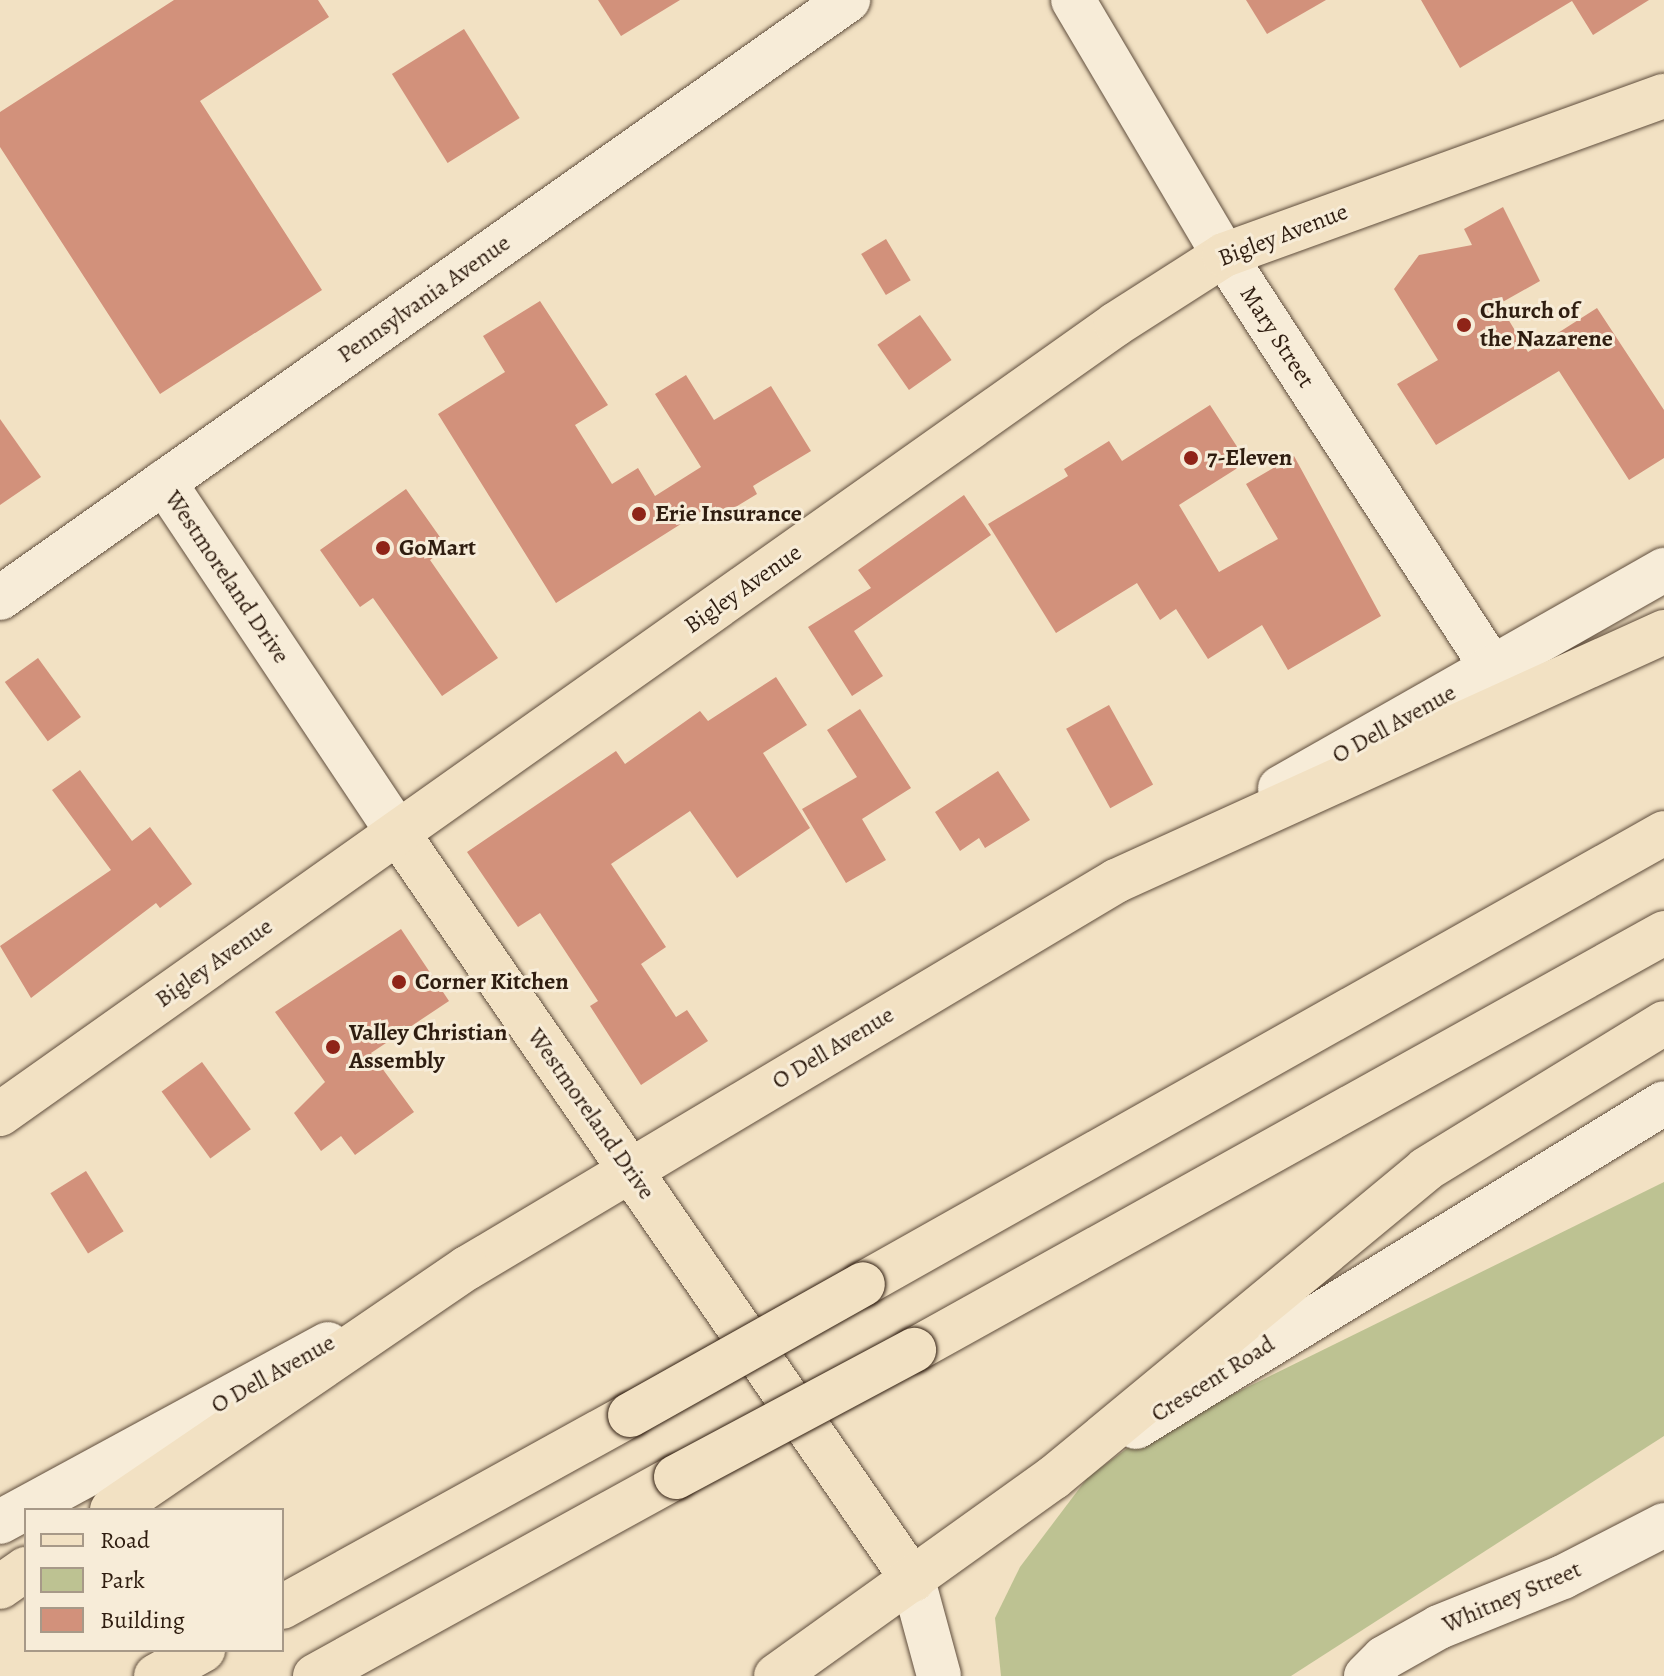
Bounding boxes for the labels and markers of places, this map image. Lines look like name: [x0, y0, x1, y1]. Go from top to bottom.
place label: Church of the Nazarene: [1480, 297, 1613, 353]
marker: Church of the Nazarene: [1455, 316, 1473, 334]
place label: 7-Eleven: [1207, 444, 1292, 472]
marker: 7-Eleven: [1182, 449, 1200, 467]
place label: Erie Insurance: [655, 500, 802, 528]
marker: Erie Insurance: [630, 505, 648, 523]
place label: GoMart: [399, 534, 476, 562]
marker: GoMart: [374, 539, 392, 557]
place label: Corner Kitchen: [415, 968, 569, 996]
marker: Corner Kitchen: [390, 973, 408, 991]
place label: Valley Christian Assembly: [349, 1019, 508, 1075]
marker: Valley Christian Assembly: [324, 1038, 342, 1056]

